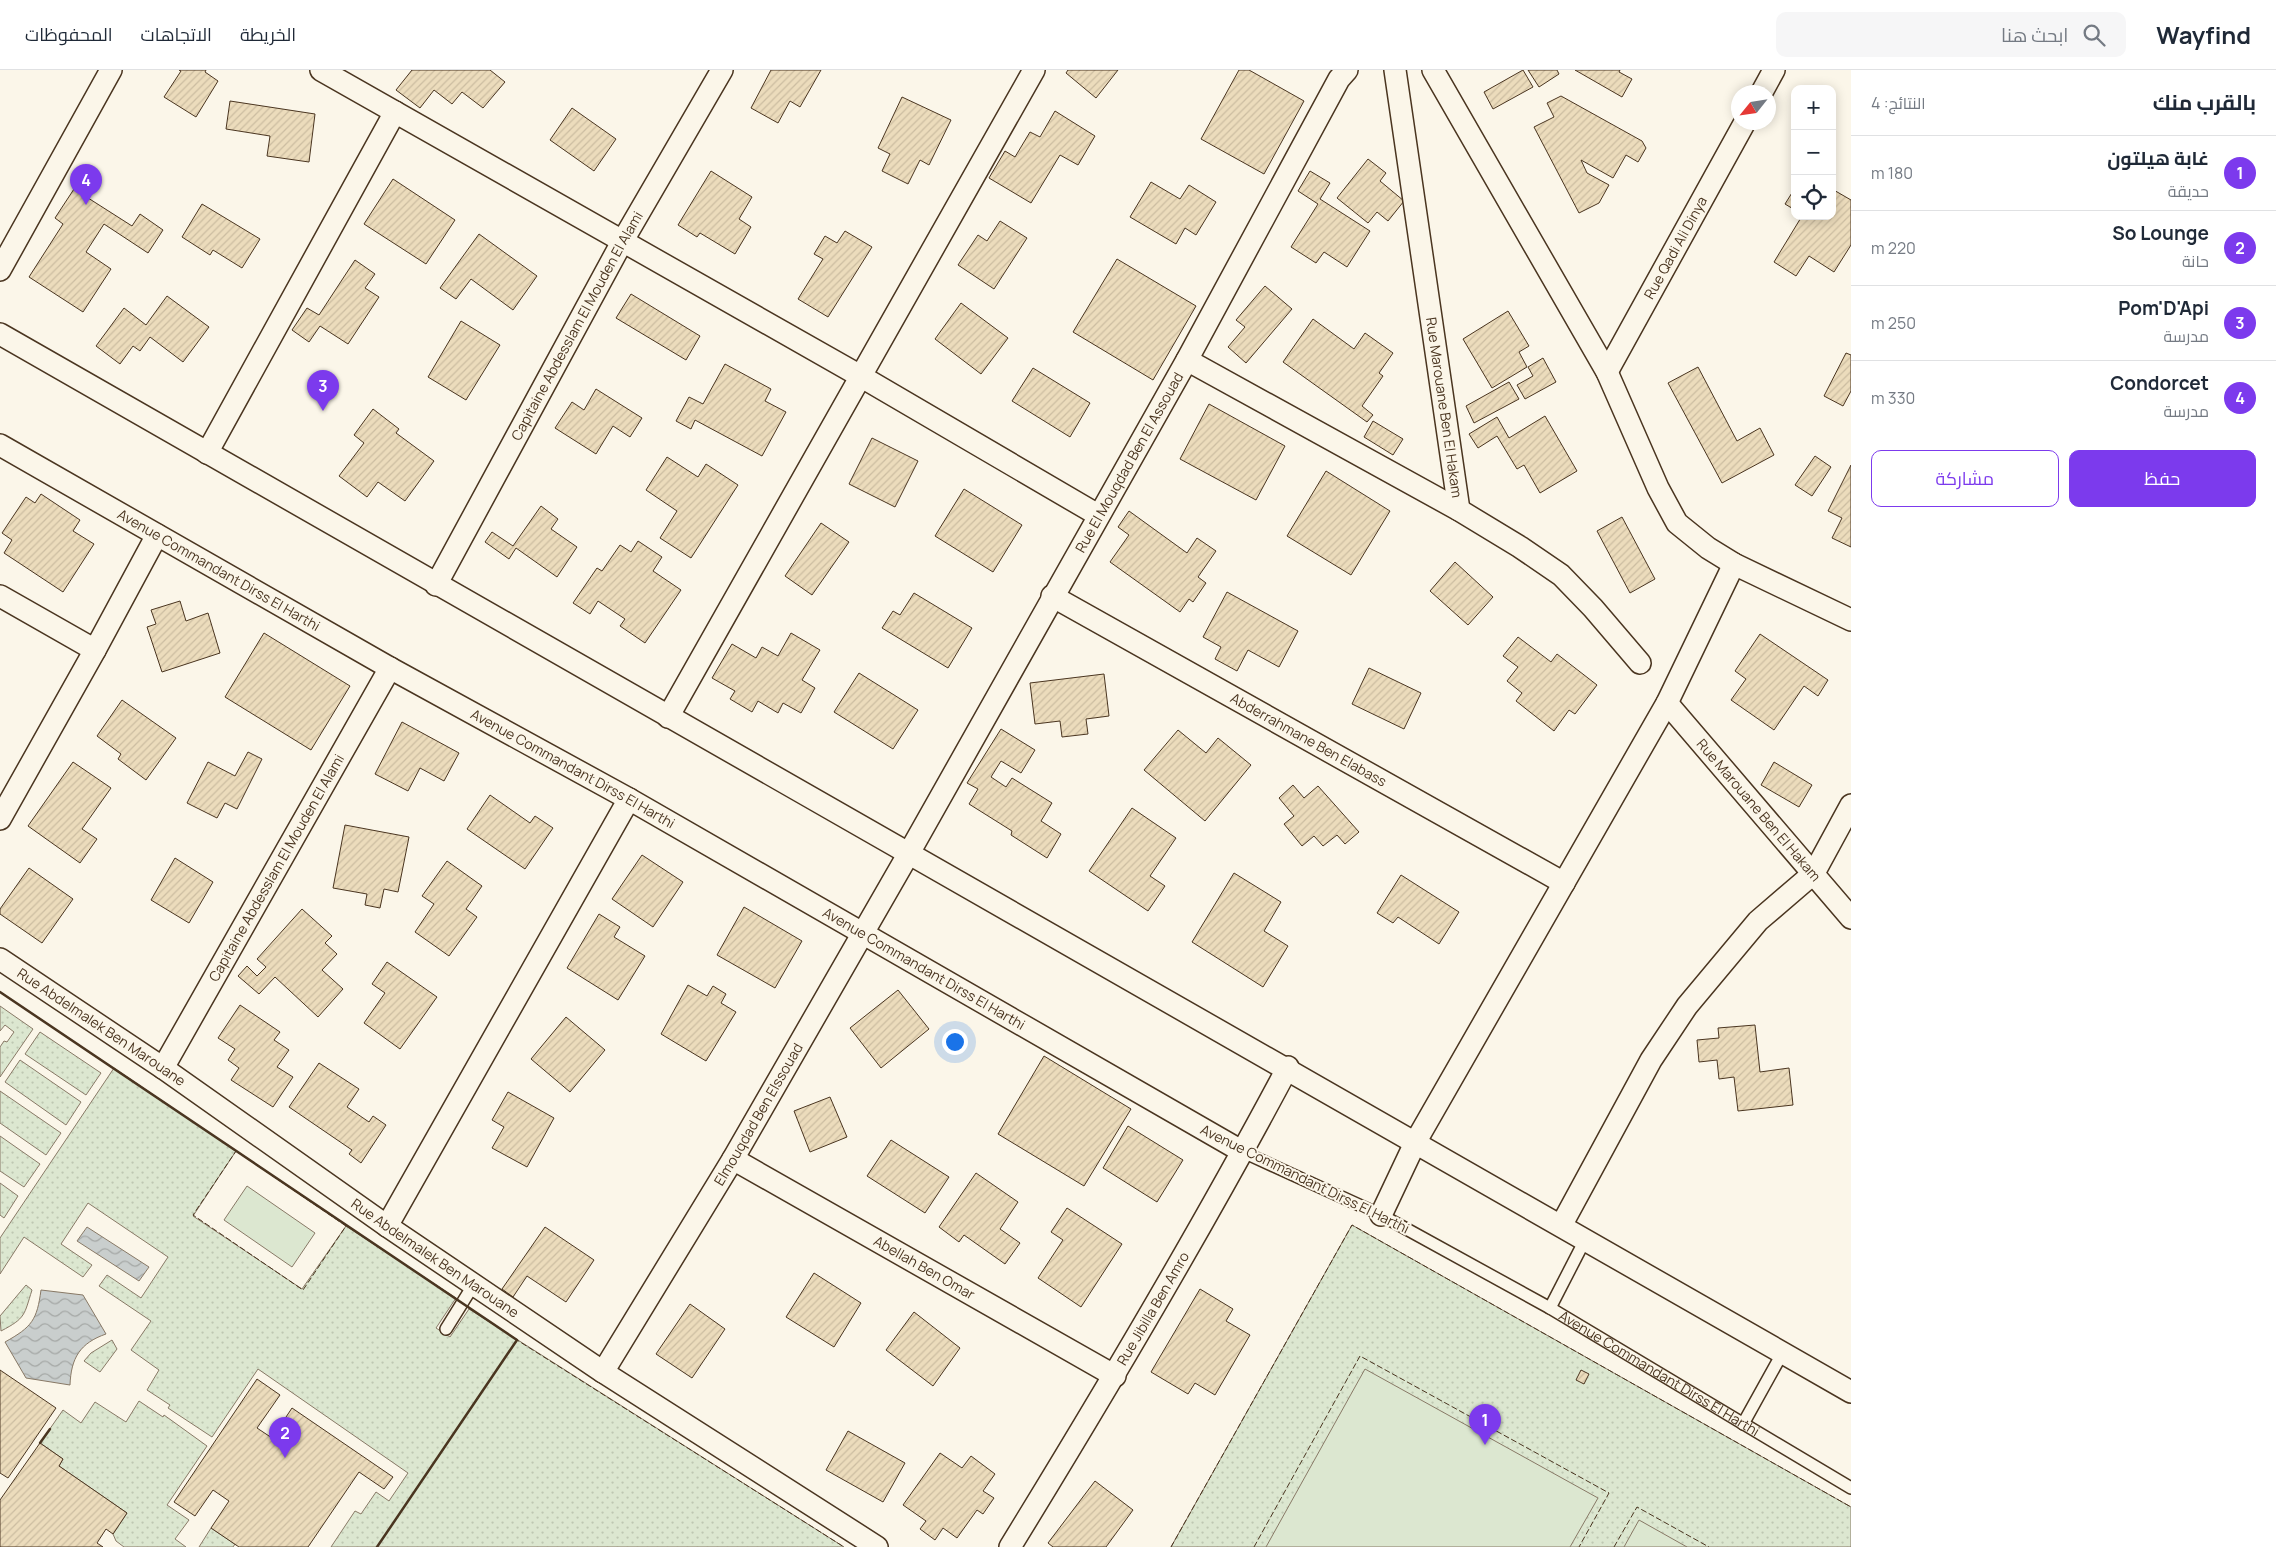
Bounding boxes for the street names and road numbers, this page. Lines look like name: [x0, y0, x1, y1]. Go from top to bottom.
street label: Rue Qadi Ali Dinya: [1639, 193, 1711, 302]
street label: Capitaine Abdesslam El Mouden El Alami: [506, 208, 647, 444]
street label: Rue Marouane Ben El Hakam: [1422, 316, 1467, 499]
street label: Rue El Mouqdad Ben El Assouad: [1070, 369, 1187, 556]
street label: Avenue Commandant Dirss El Harthi: [114, 504, 324, 635]
street label: Abderrahmane Ben Elabass: [1227, 688, 1390, 791]
street label: Avenue Commandant Dirss El Harthi: [468, 704, 679, 832]
street label: Rue Marouane Ben El Hakam: [1693, 734, 1826, 885]
street label: Capitaine Abdesslam El Mouden El Alami: [204, 751, 348, 985]
street label: Avenue Commandant Dirss El Harthi: [820, 902, 1029, 1034]
street label: Rue Abdelmalek Ben Marouane: [14, 963, 190, 1090]
street label: Elmouqdad Ben Elssouad: [709, 1039, 807, 1189]
street label: Avenue Commandant Dirss El Harthi: [1198, 1120, 1413, 1238]
street label: Rue Abdelmalek Ben Marouane: [348, 1194, 523, 1322]
street label: Abellah Ben Omar: [871, 1231, 979, 1304]
street label: Rue Jibilla Ben Amro: [1112, 1248, 1193, 1369]
street label: Avenue Commandant Dirss El Harthi: [1556, 1306, 1763, 1440]

